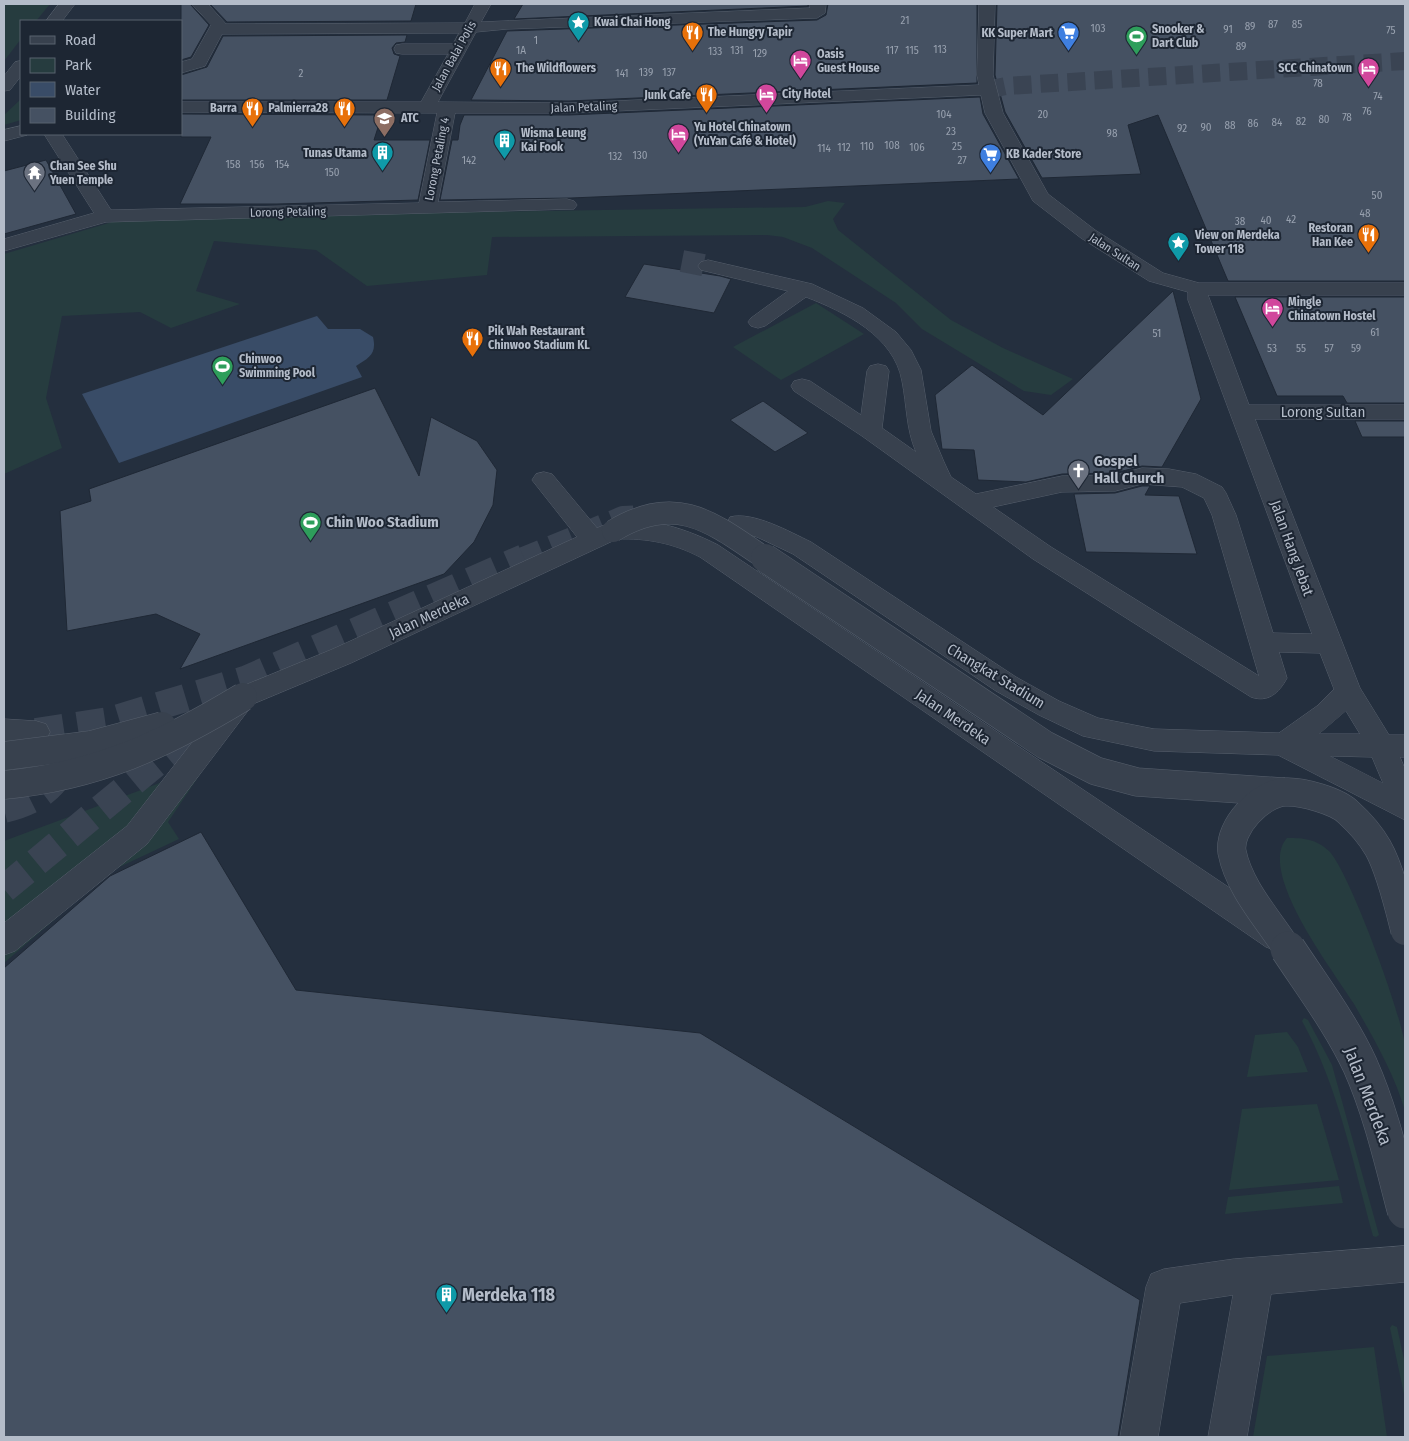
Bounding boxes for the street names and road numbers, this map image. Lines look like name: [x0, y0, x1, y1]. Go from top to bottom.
street label: Jalan Balai Polis: [429, 19, 479, 93]
street label: Jalan Petaling: [550, 99, 618, 115]
street label: Lorong Petaling 4: [422, 116, 452, 202]
street label: Lorong Petaling: [250, 204, 326, 220]
street label: Jalan Sultan: [1087, 230, 1143, 274]
street label: Lorong Sultan: [1281, 403, 1365, 421]
street label: Jalan Hang Jebat: [1266, 498, 1318, 598]
street label: Jalan Merdeka: [386, 590, 472, 642]
street label: Changkat Stadium: [944, 640, 1048, 712]
street label: Jalan Merdeka: [912, 685, 994, 749]
street label: Jalan Merdeka: [1339, 1044, 1397, 1149]

